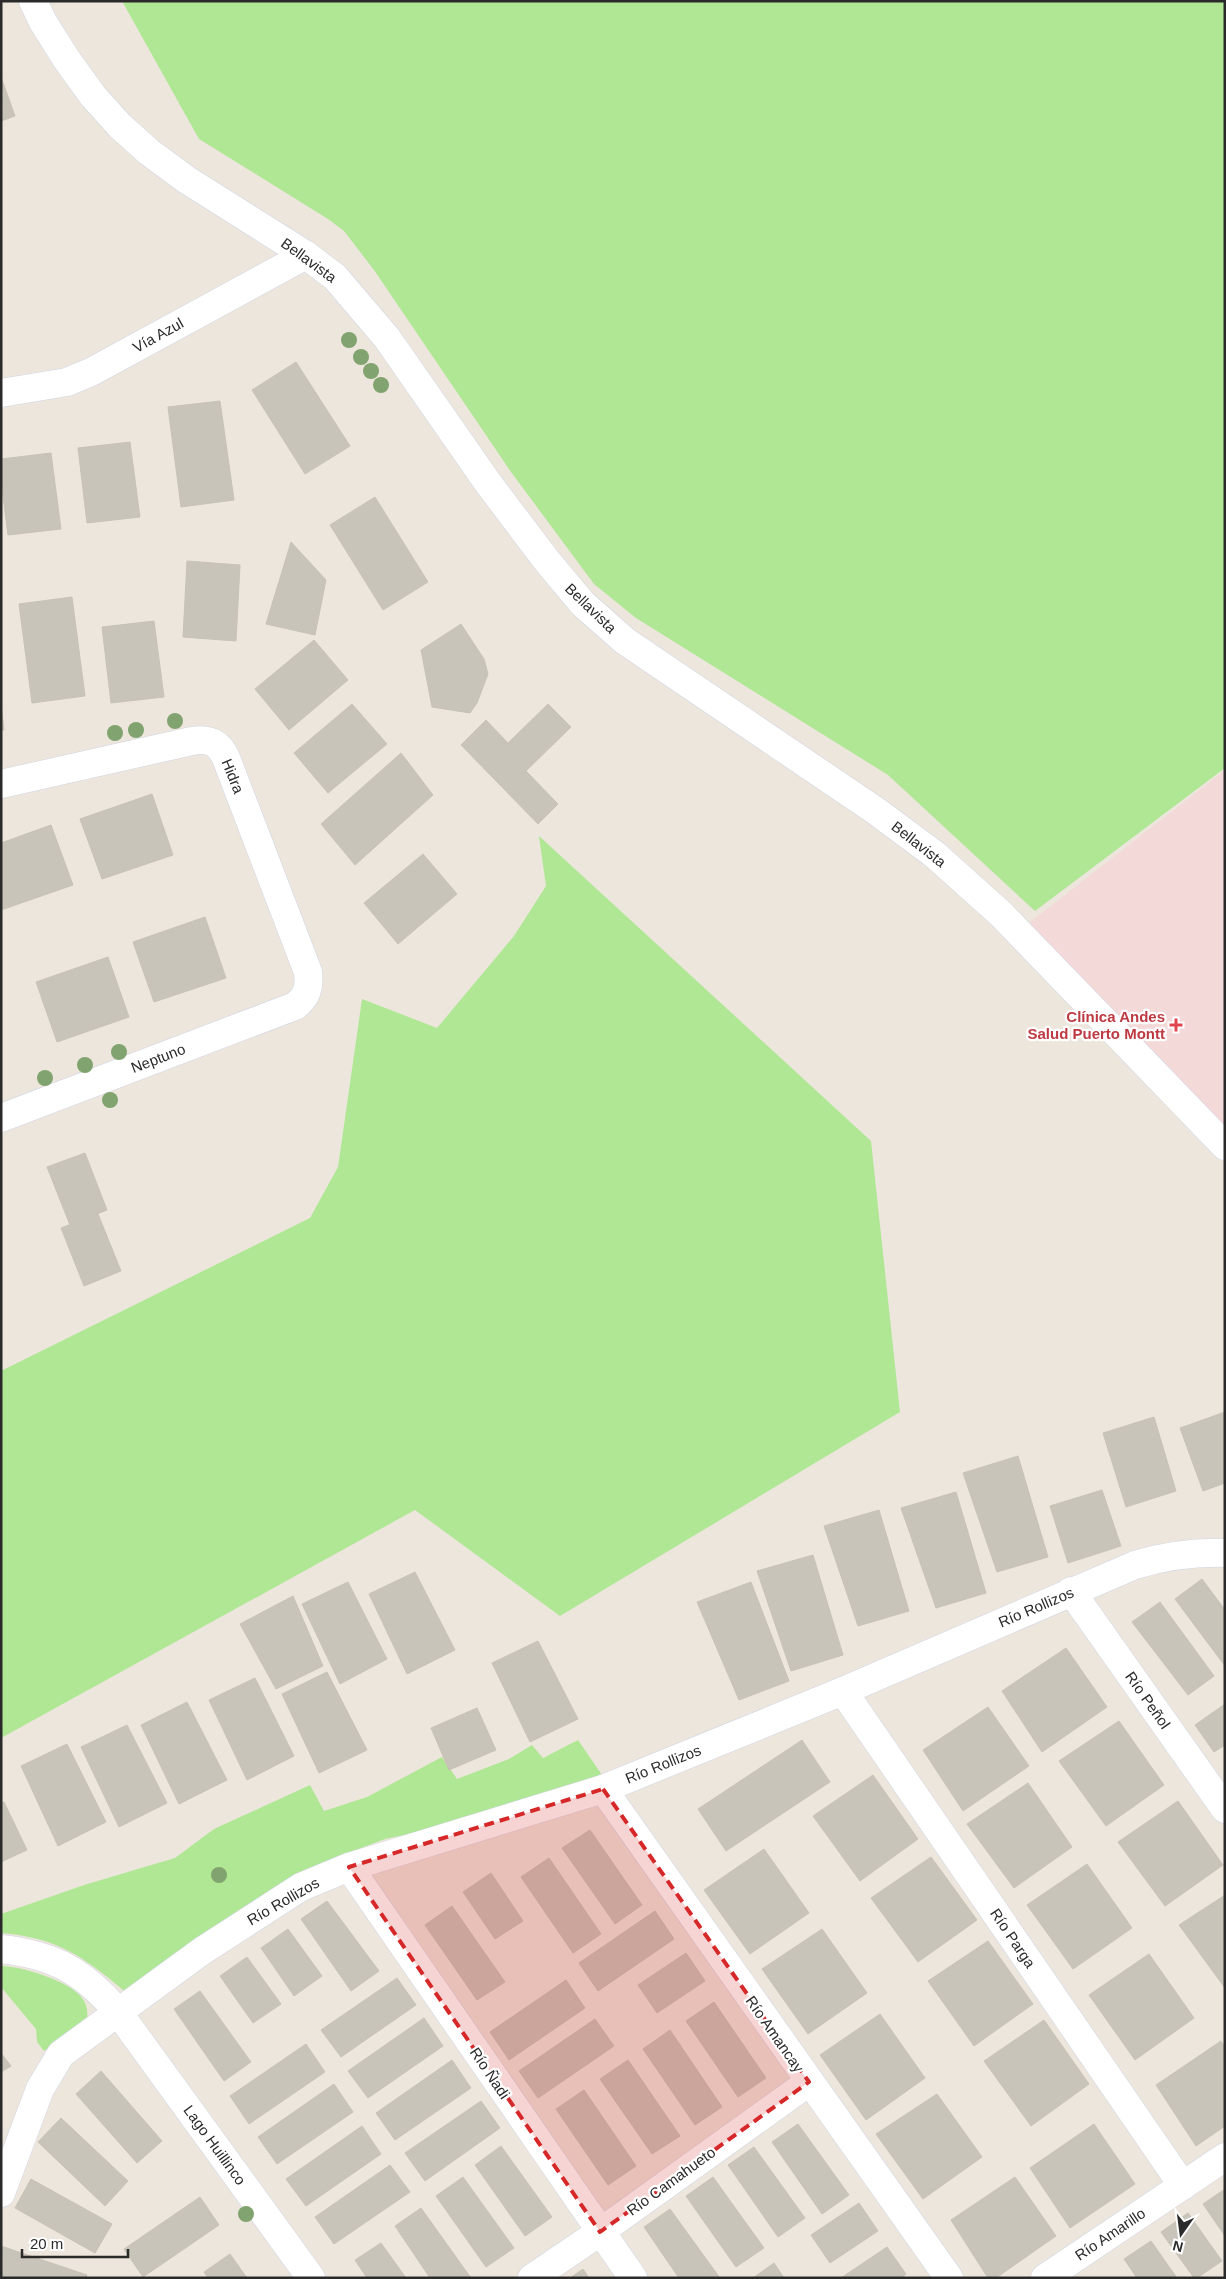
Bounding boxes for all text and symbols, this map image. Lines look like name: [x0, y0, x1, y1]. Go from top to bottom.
street label: Bellavista: [278, 234, 340, 286]
street label: Vía Azul: [130, 314, 186, 356]
street label: Bellavista: [562, 580, 620, 637]
street label: Hidra: [218, 756, 248, 796]
street label: Bellavista: [888, 818, 950, 871]
place label: Clínica Andes Salud Puerto Montt: [1028, 1008, 1165, 1042]
marker: Clínica Andes Salud Puerto Montt: [1169, 1018, 1183, 1032]
street label: Neptuno: [128, 1040, 188, 1076]
street label: Río Rollizos: [996, 1584, 1076, 1630]
street label: Río Peñol: [1122, 1668, 1174, 1732]
street label: Río Rollizos: [623, 1741, 703, 1787]
street label: Río Rollizos: [244, 1874, 322, 1928]
street label: Río Parga: [987, 1905, 1039, 1971]
street label: Río Amancay: [742, 1993, 808, 2076]
street label: Río Ñadi: [467, 2044, 513, 2102]
street label: Lago Huillinco: [180, 2102, 250, 2188]
street label: Río Camahueto: [624, 2143, 718, 2219]
street label: Río Amarillo: [1072, 2204, 1148, 2264]
north arrow: [1156, 2209, 1206, 2259]
scale bar: [22, 2226, 129, 2258]
text: 20 m: [30, 2235, 63, 2252]
text: N: [1171, 2238, 1185, 2256]

